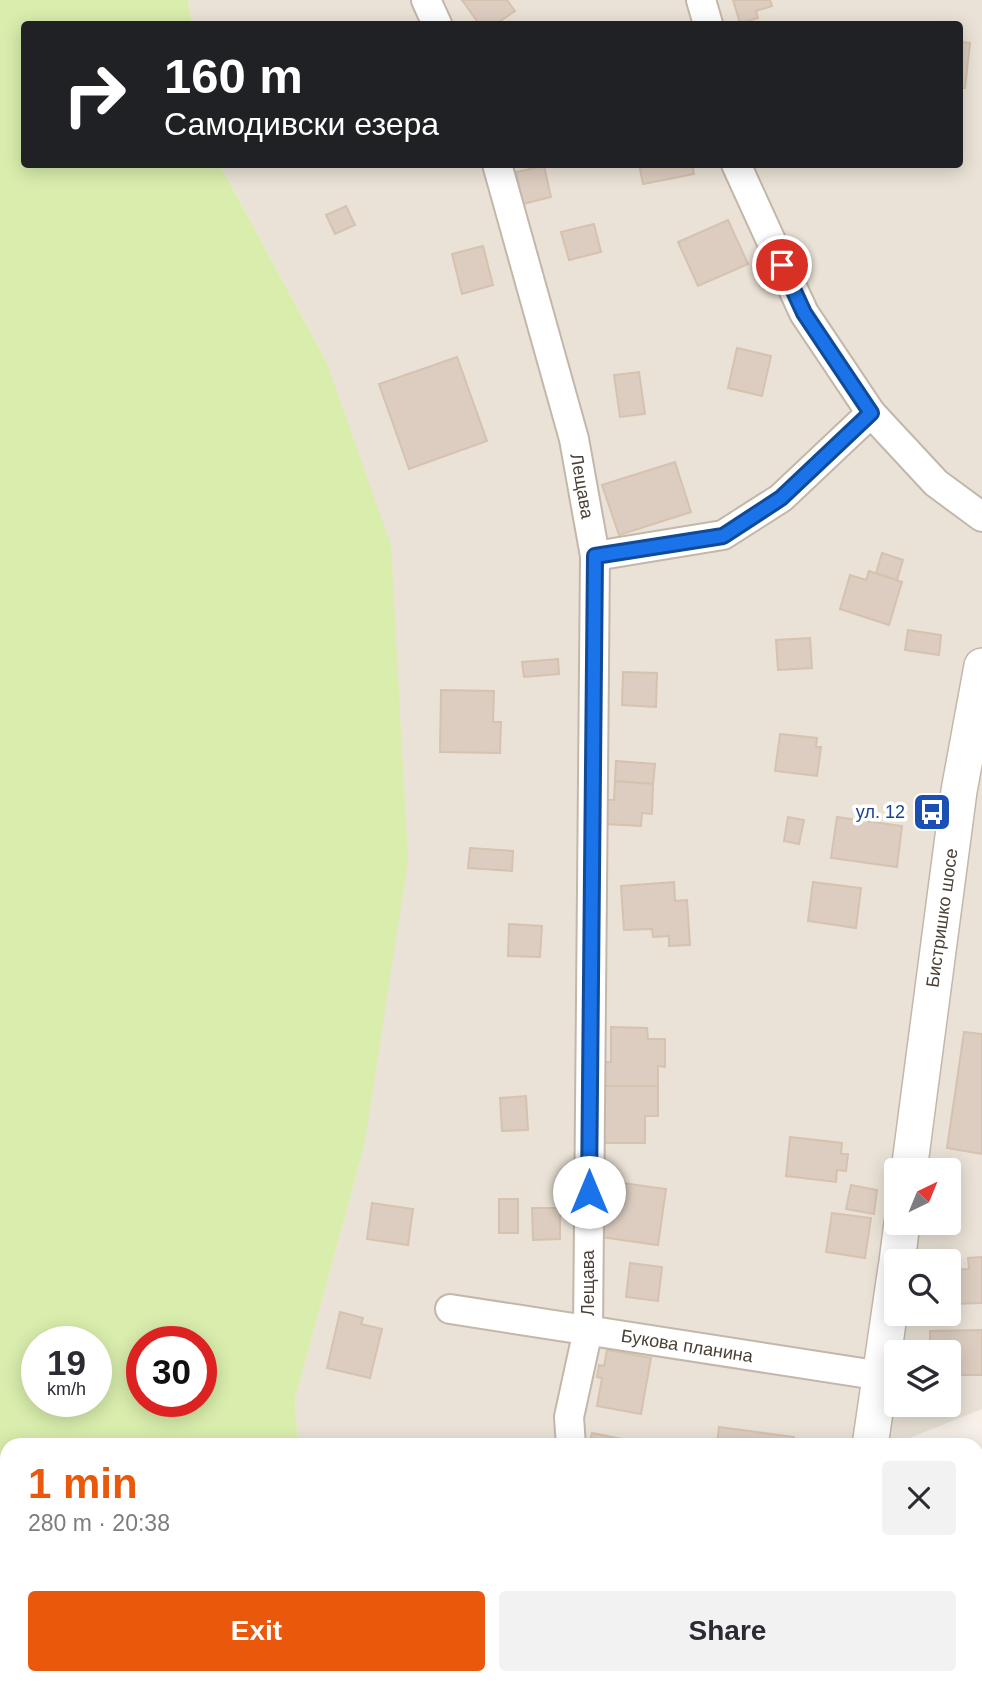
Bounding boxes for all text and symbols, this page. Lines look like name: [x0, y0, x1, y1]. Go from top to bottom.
icon: right: [49, 49, 140, 140]
text: 160 m: [164, 49, 303, 103]
text: Самодивски езера: [164, 106, 439, 142]
pin: [752, 235, 812, 295]
icon: arrive: [763, 246, 801, 284]
street label: Лещава: [566, 452, 598, 521]
bus stop icon: ул. 12: [911, 791, 953, 833]
place label: ул. 12: [856, 802, 905, 822]
street label: Бистришко шосе: [922, 847, 962, 989]
position arrow: [552, 1155, 626, 1229]
north arrow: [884, 1158, 961, 1236]
map controls: [884, 1158, 961, 1417]
street label: Лещава: [578, 1249, 598, 1316]
button: search: [884, 1249, 961, 1326]
speed limit sign: 30: [126, 1326, 217, 1417]
street label: Букова планина: [620, 1326, 755, 1366]
button: layers: [884, 1340, 961, 1417]
text: 19: [47, 1343, 86, 1382]
text: km/h: [47, 1379, 86, 1399]
text: 1 min: [28, 1460, 138, 1507]
button: close: [882, 1461, 956, 1535]
text: 280 m · 20:38: [28, 1510, 170, 1536]
button: Exit: [28, 1591, 485, 1671]
button: Share: [499, 1591, 956, 1671]

